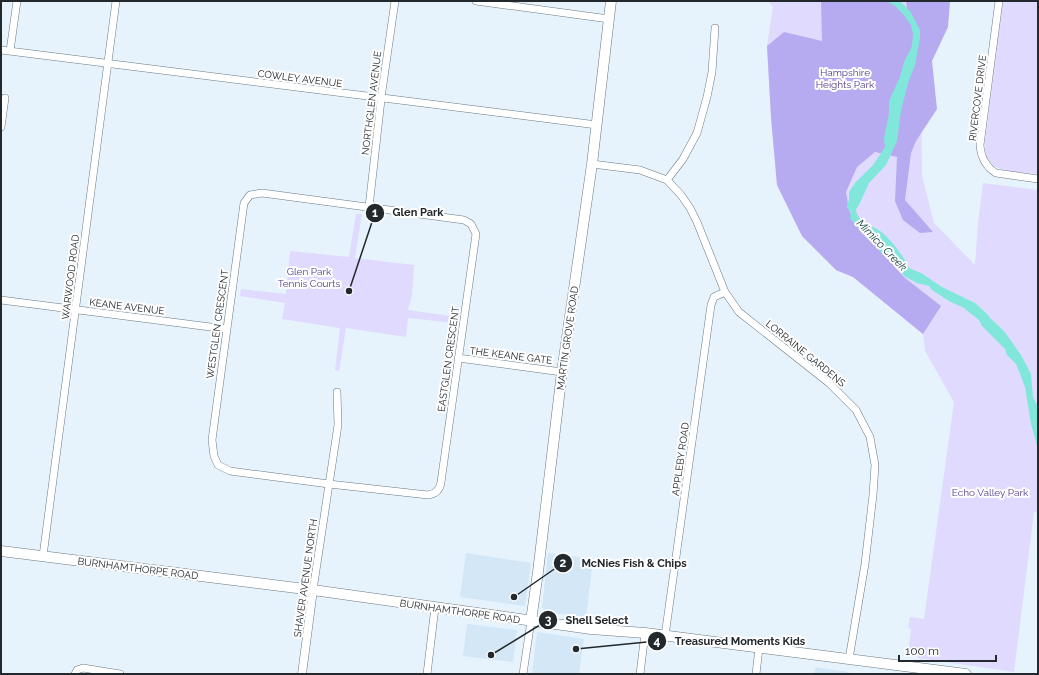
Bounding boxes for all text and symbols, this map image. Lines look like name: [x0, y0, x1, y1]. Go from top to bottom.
street label: NORTHGLEN AVENUE: [360, 50, 383, 156]
street label: RIVERCOVE DRIVE: [967, 54, 988, 142]
park label: Hampshire Heights Park: [816, 67, 875, 90]
street label: COWLEY AVENUE: [257, 68, 343, 89]
callout: Glen Park: [365, 201, 451, 224]
text: 1: [372, 206, 378, 220]
text: Glen Park: [393, 206, 444, 219]
water label: Mimico Creek: [854, 217, 910, 274]
street label: WARWOOD ROAD: [60, 234, 81, 320]
park label: Glen Park Tennis Courts: [278, 266, 340, 289]
street label: WESTGLEN CRESCENT: [204, 269, 231, 379]
street label: MARTIN GROVE ROAD: [555, 285, 580, 391]
street label: KEANE AVENUE: [89, 296, 165, 317]
street label: EASTGLEN CRESCENT: [436, 306, 461, 412]
street label: LORRAINE GARDENS: [764, 318, 848, 389]
street label: THE KEANE GATE: [469, 345, 553, 366]
street label: APPLEBY ROAD: [670, 422, 691, 496]
park label: Echo Valley Park: [952, 487, 1029, 498]
street label: SHAVER AVENUE NORTH: [292, 518, 319, 638]
callout: McNies Fish & Chips: [553, 552, 695, 575]
street label: BURNHAMTHORPE ROAD: [77, 556, 199, 581]
text: 2: [560, 556, 567, 570]
text: McNies Fish & Chips: [581, 557, 687, 570]
street label: BURNHAMTHORPE ROAD: [399, 598, 521, 625]
callout: Shell Select: [538, 609, 637, 632]
text: 3: [545, 613, 552, 627]
text: Shell Select: [565, 614, 629, 627]
callout: Treasured Moments Kids: [647, 630, 814, 653]
text: 4: [654, 634, 661, 648]
text: Treasured Moments Kids: [675, 635, 806, 648]
scale bar: [899, 637, 996, 663]
text: 100 m: [905, 644, 939, 658]

